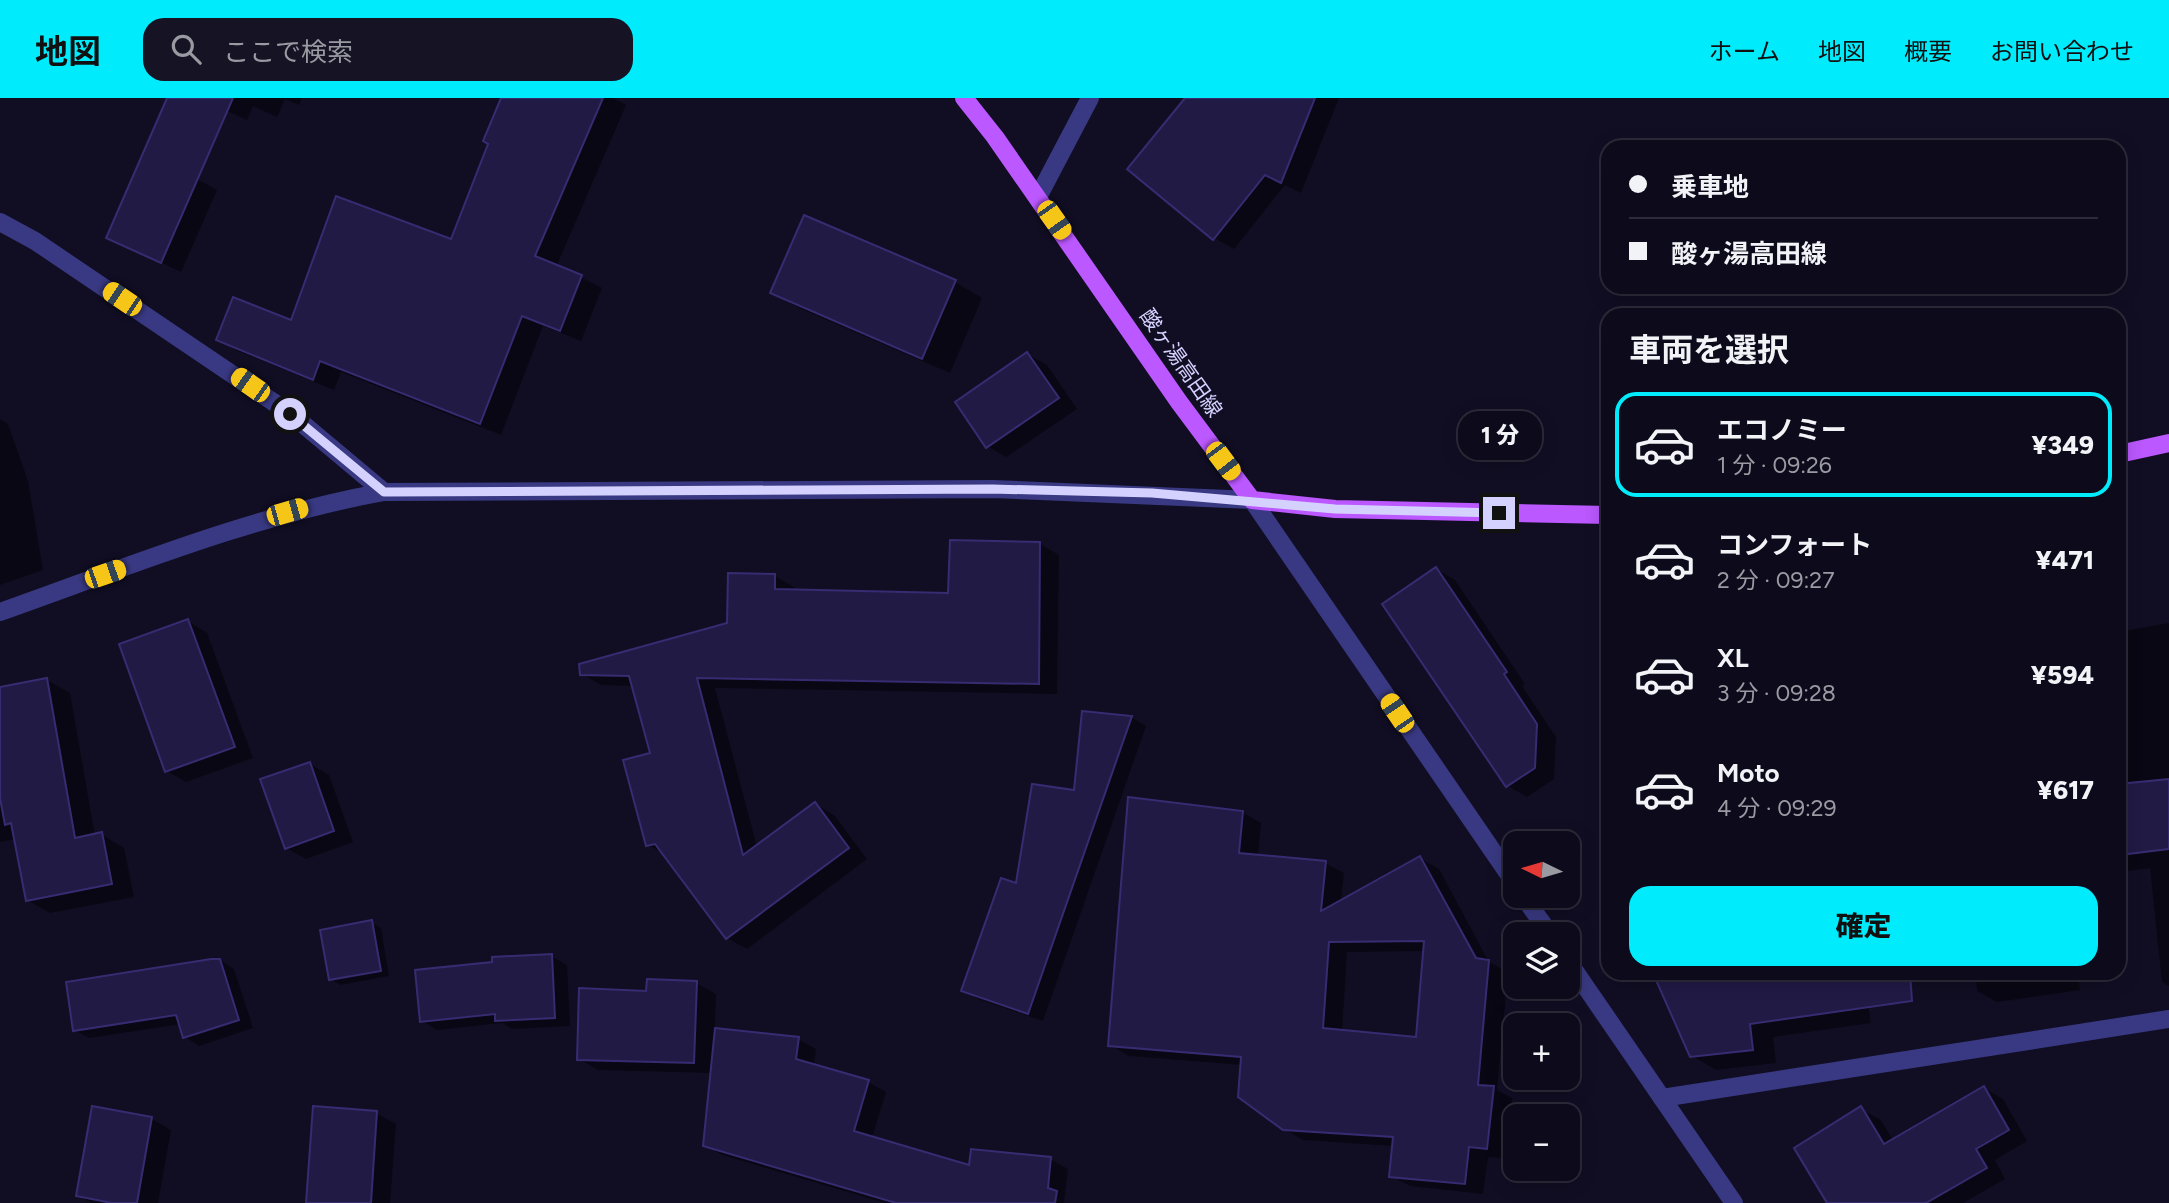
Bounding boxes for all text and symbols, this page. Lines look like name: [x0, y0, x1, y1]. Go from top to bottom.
search box: [143, 18, 633, 81]
icon: search: [167, 30, 205, 68]
text: 地図: [35, 32, 101, 71]
text: ここで検索: [223, 36, 353, 68]
text: ホーム: [1709, 37, 1780, 66]
text: 地図: [1818, 37, 1866, 66]
text: 概要: [1904, 37, 1952, 66]
text: お問い合わせ: [1990, 37, 2134, 66]
text: 乗車地: [1671, 171, 1749, 203]
car: [1034, 197, 1075, 243]
text: 酸ヶ湯高田線: [1671, 238, 1827, 270]
car: [99, 279, 146, 319]
street label: 酸ヶ湯高田線: [1135, 304, 1228, 421]
text: 車両を選択: [1629, 331, 1789, 369]
car: [227, 364, 274, 406]
route start: [274, 398, 306, 430]
callout: 1 分: [1457, 412, 1541, 460]
icon: car: [1633, 413, 1696, 476]
text: エコノミー: [1717, 414, 1847, 446]
text: 1 分: [1481, 421, 1519, 449]
text: ¥349: [2031, 429, 2094, 461]
car: [1202, 438, 1245, 484]
text: 1 分 · 09:26: [1717, 451, 1832, 479]
car: [264, 496, 311, 528]
route end: [1483, 497, 1515, 529]
icon: car: [1633, 528, 1696, 591]
text: コンフォート: [1717, 529, 1872, 561]
text: ¥471: [2035, 544, 2094, 576]
car: [82, 557, 129, 591]
text: 2 分 · 09:27: [1717, 566, 1835, 594]
text: XL: [1717, 642, 1749, 674]
icon: car: [1633, 643, 1696, 706]
text: ¥594: [2031, 659, 2094, 691]
text: 3 分 · 09:28: [1717, 679, 1836, 707]
car: [1377, 690, 1418, 736]
text: Moto: [1717, 757, 1780, 789]
icon: car: [1633, 758, 1696, 821]
text: ¥617: [2037, 774, 2094, 806]
text: 4 分 · 09:29: [1717, 794, 1837, 822]
north arrow: [1503, 831, 1580, 908]
map controls: [1503, 831, 1580, 1181]
button: 確定: [1629, 886, 2098, 966]
button: layers: [1503, 922, 1580, 999]
button: +: [1503, 1013, 1580, 1090]
button: −: [1503, 1104, 1580, 1181]

